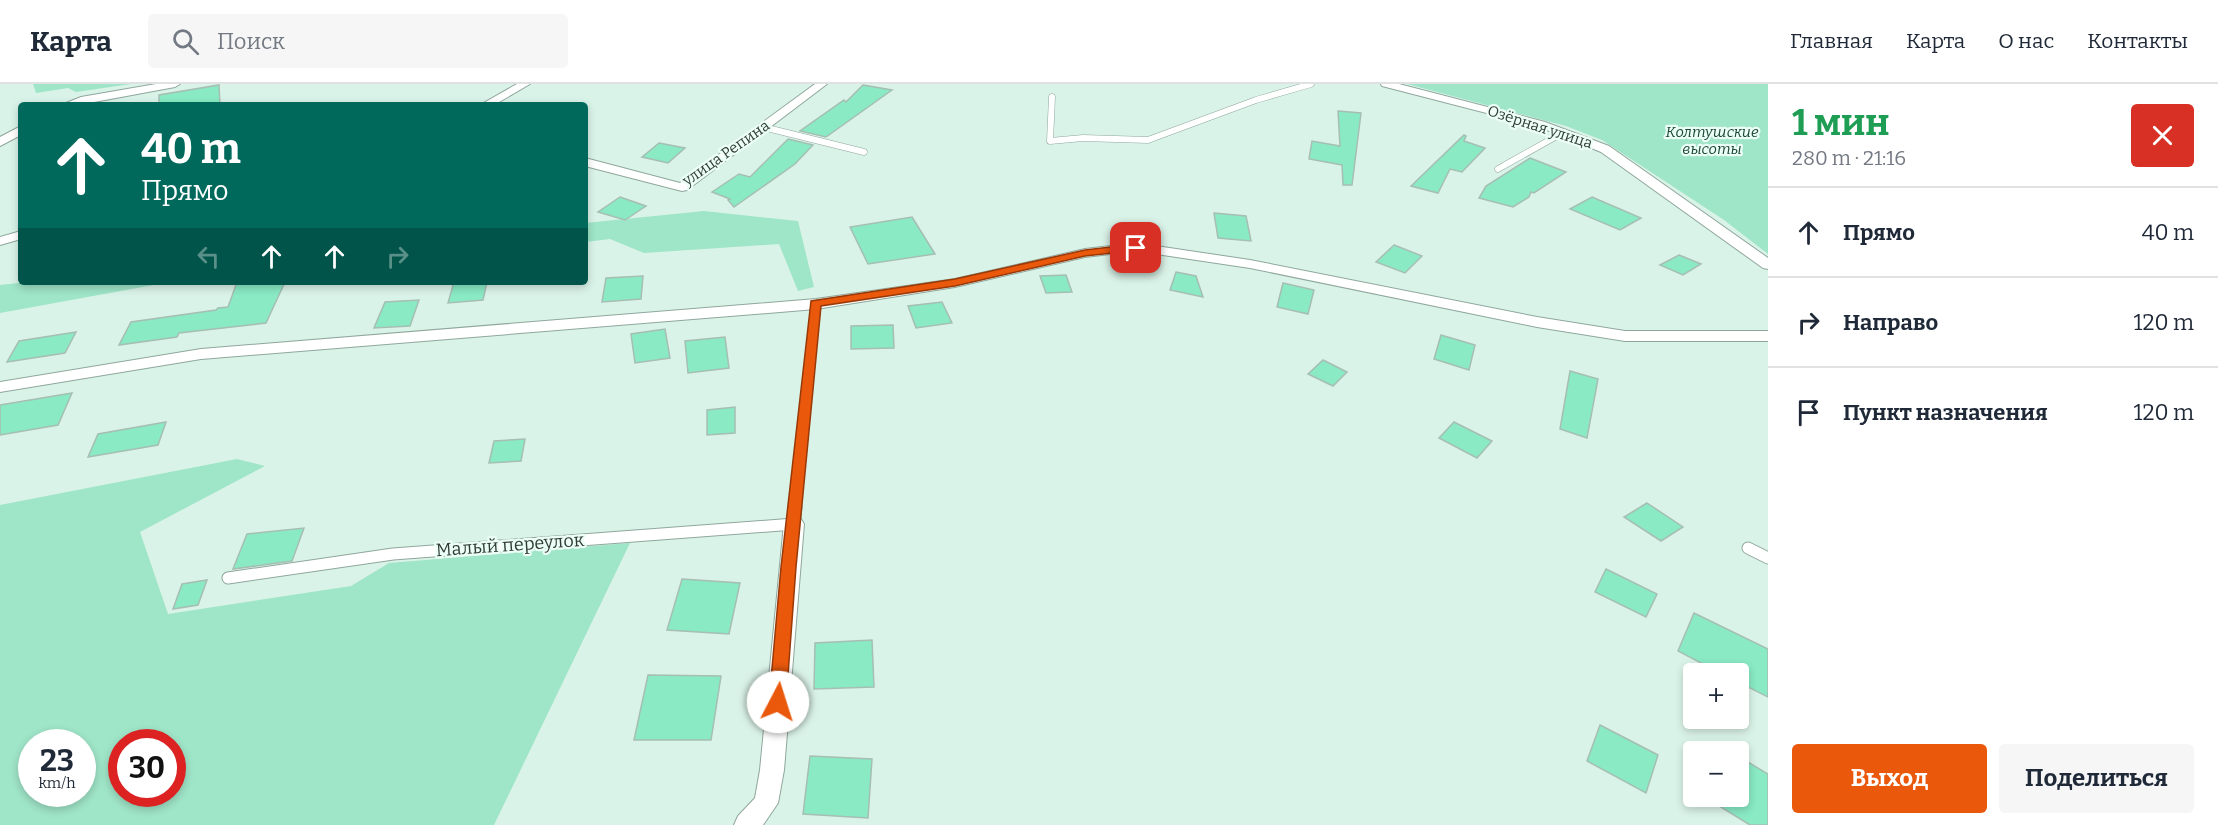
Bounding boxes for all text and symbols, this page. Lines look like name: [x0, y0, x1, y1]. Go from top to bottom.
search box: [148, 14, 568, 68]
text: Карта: [30, 25, 112, 58]
icon: search: [169, 25, 202, 58]
text: Поиск: [217, 28, 285, 55]
text: Главная: [1790, 28, 1873, 54]
text: Карта: [1906, 28, 1965, 54]
text: О нас: [1998, 28, 2054, 54]
text: Контакты: [2087, 28, 2188, 54]
text: 1 мин: [1792, 101, 1890, 145]
street label: Озёрная улица: [1485, 102, 1595, 152]
button: close: [2131, 104, 2194, 167]
street label: улица Репина: [678, 116, 773, 190]
park label: Колтушские высоты: [1666, 123, 1759, 158]
text: 40 m: [141, 124, 241, 174]
icon: ahead: [42, 126, 120, 204]
text: 280 m · 21:16: [1792, 146, 1906, 170]
text: Прямо: [141, 175, 229, 207]
icon: ahead: [1792, 216, 1825, 249]
text: Прямо: [1843, 219, 1915, 246]
text: 40 m: [2142, 219, 2194, 246]
pin: [1110, 222, 1161, 273]
icon: arrive: [1119, 231, 1152, 264]
icon: left: [192, 240, 225, 273]
icon: ahead: [255, 240, 288, 273]
icon: ahead: [318, 240, 351, 273]
icon: right: [381, 240, 414, 273]
icon: right: [1792, 306, 1825, 339]
text: Направо: [1843, 309, 1938, 336]
text: 120 m: [2134, 309, 2194, 336]
icon: arrive: [1792, 396, 1825, 429]
text: Пункт назначения: [1843, 399, 2048, 426]
text: 120 m: [2134, 399, 2194, 426]
street label: Малый переулок: [435, 529, 585, 561]
map controls: [1683, 663, 1749, 807]
button: +: [1683, 663, 1749, 729]
position arrow: [746, 670, 810, 734]
speed limit sign: 30: [108, 729, 186, 807]
button: −: [1683, 741, 1749, 807]
text: 23: [40, 743, 74, 779]
button: Выход: [1792, 744, 1987, 813]
button: Поделиться: [1999, 744, 2194, 813]
text: km/h: [38, 774, 76, 792]

